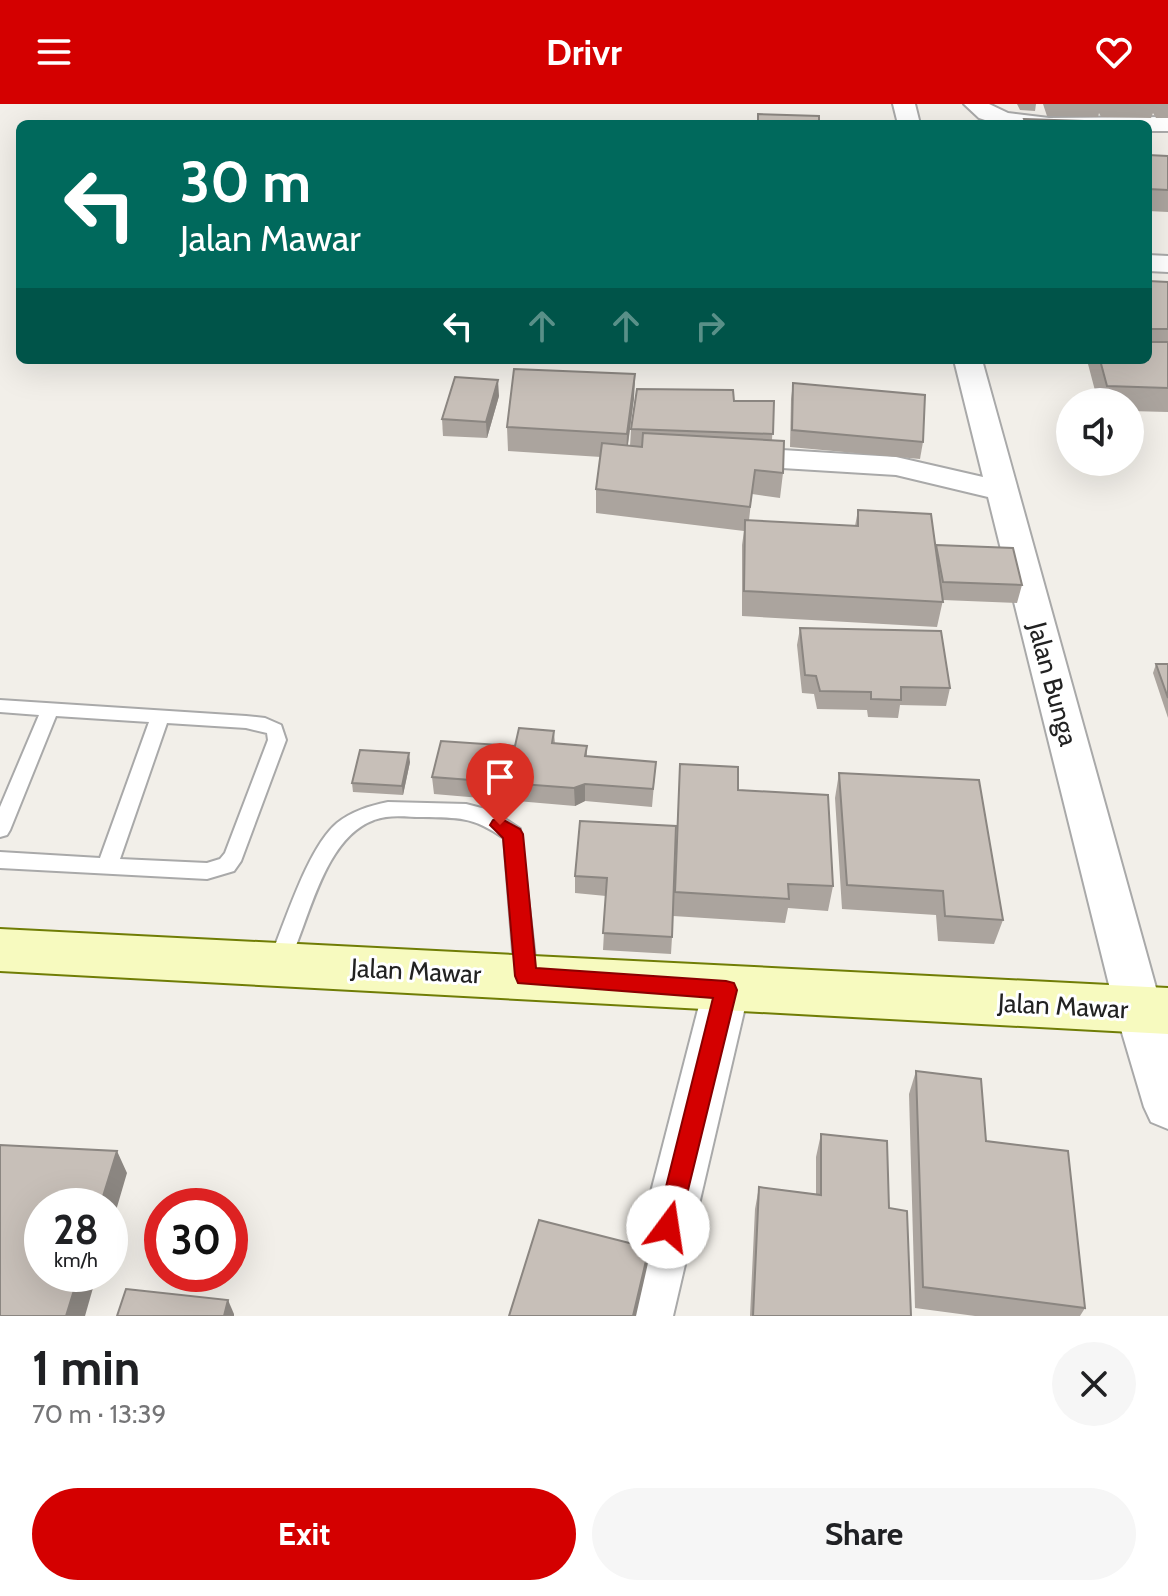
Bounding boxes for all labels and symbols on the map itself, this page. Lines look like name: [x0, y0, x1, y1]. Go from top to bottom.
street label: Jalan Bunga: [1021, 618, 1085, 750]
pin: [466, 743, 534, 825]
street label: Jalan Mawar: [349, 952, 483, 990]
street label: Jalan Mawar: [996, 987, 1130, 1025]
position arrow: [626, 1185, 710, 1269]
speed limit sign: 30: [144, 1188, 248, 1292]

